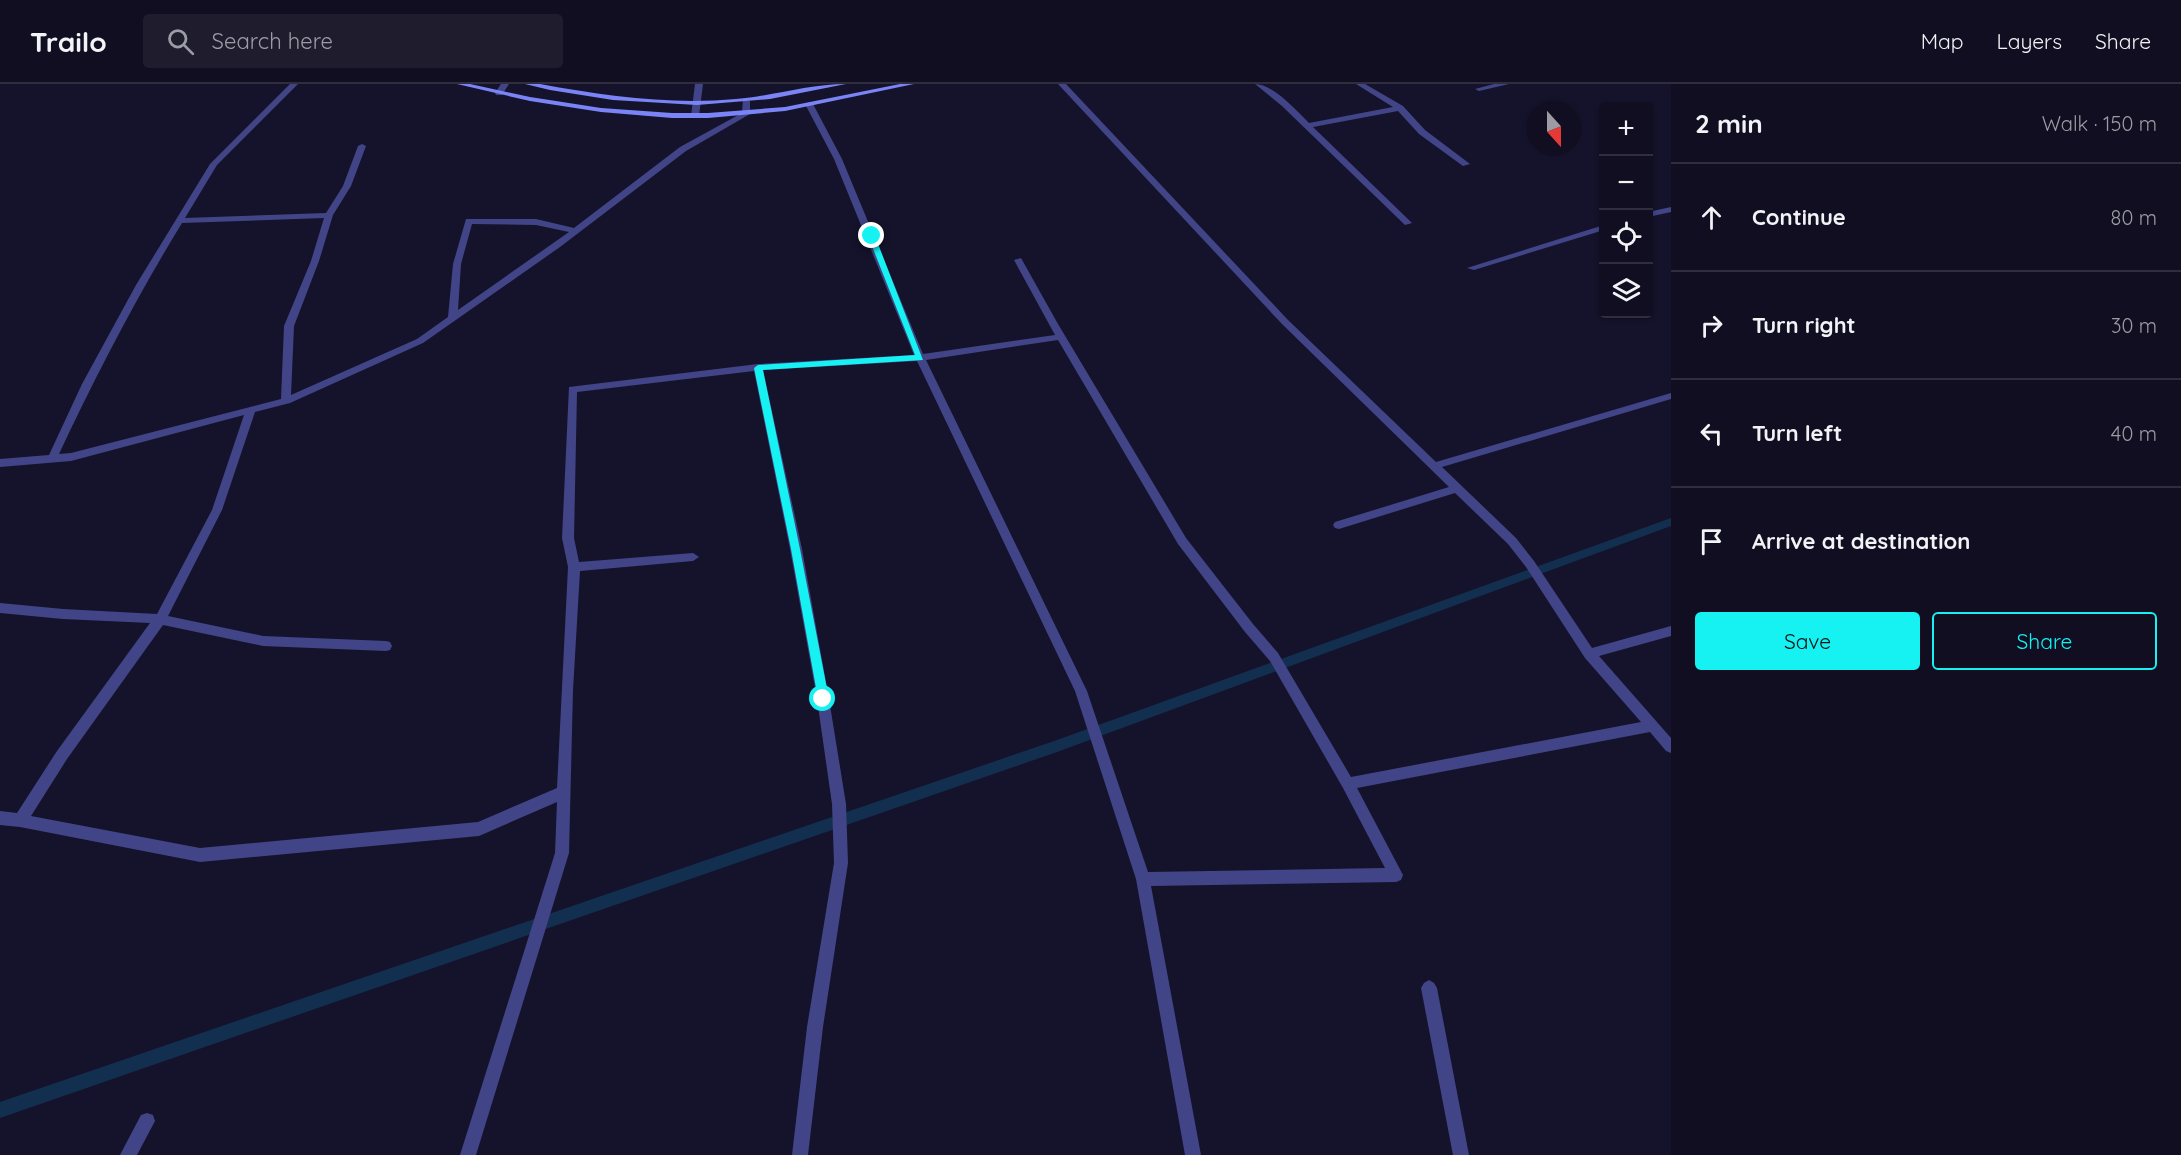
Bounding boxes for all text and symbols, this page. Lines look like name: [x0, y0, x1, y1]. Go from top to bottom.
search box: [143, 14, 563, 68]
text: Trailo: [30, 24, 107, 59]
icon: search: [164, 25, 197, 58]
text: Search here: [212, 27, 333, 55]
text: Map: [1921, 28, 1964, 54]
text: Layers: [1997, 28, 2062, 54]
text: Share: [2095, 28, 2151, 54]
north arrow: [1527, 102, 1581, 156]
map controls: [1599, 102, 1653, 318]
button: +: [1599, 102, 1653, 156]
text: 2 min: [1695, 107, 1763, 140]
text: Walk · 150 m: [2042, 111, 2157, 136]
button: −: [1599, 156, 1653, 210]
icon: ahead: [1695, 201, 1728, 234]
text: Continue: [1752, 203, 1846, 231]
text: 80 m: [2111, 205, 2157, 230]
button: locate: [1599, 210, 1653, 264]
route end: [858, 222, 884, 248]
button: layers: [1599, 264, 1653, 318]
icon: right: [1695, 309, 1728, 342]
text: Turn right: [1752, 311, 1856, 339]
text: 30 m: [2111, 313, 2157, 338]
icon: left: [1695, 417, 1728, 450]
text: Turn left: [1752, 419, 1842, 447]
text: 40 m: [2111, 421, 2157, 446]
icon: arrive: [1695, 525, 1728, 558]
text: Arrive at destination: [1752, 527, 1970, 555]
button: Save: [1695, 612, 1920, 670]
button: Share: [1932, 612, 2157, 670]
route start: [809, 685, 835, 711]

